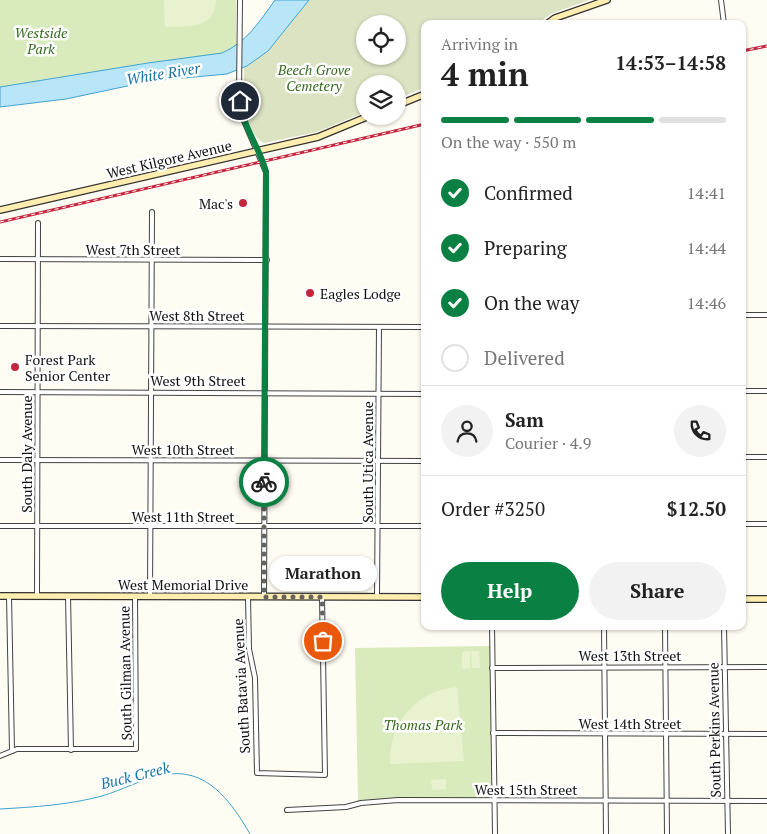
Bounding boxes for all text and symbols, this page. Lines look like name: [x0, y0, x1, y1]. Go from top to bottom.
map controls: [356, 15, 406, 125]
button: locate: [356, 15, 406, 65]
park label: Westside Park: [15, 23, 68, 58]
text: Arriving in: [441, 33, 518, 55]
text: 14:53–14:58: [615, 50, 726, 75]
text: 4 min: [441, 53, 529, 95]
water label: White River: [125, 57, 202, 89]
park label: Beech Grove Cemetery: [277, 60, 351, 95]
button: layers: [356, 75, 406, 125]
pin: [219, 80, 261, 122]
icon: home: [226, 87, 254, 115]
text: On the way · 550 m: [441, 131, 576, 153]
street label: West Kilgore Avenue: [105, 135, 233, 183]
icon: check: [441, 179, 469, 207]
text: Confirmed: [484, 180, 573, 205]
text: 14:41: [687, 182, 726, 204]
place label: Mac's: [199, 194, 233, 213]
marker: Mac's: [237, 197, 249, 209]
icon: check: [441, 234, 469, 262]
text: Preparing: [484, 235, 567, 260]
text: 14:44: [687, 237, 726, 259]
street label: West 7th Street: [86, 240, 181, 259]
place label: Eagles Lodge: [320, 284, 401, 303]
marker: Eagles Lodge: [304, 287, 316, 299]
icon: check: [441, 289, 469, 317]
text: On the way: [484, 290, 579, 315]
text: 14:46: [687, 292, 726, 314]
street label: West 8th Street: [149, 306, 246, 325]
text: Delivered: [484, 345, 565, 370]
place label: Forest Park Senior Center: [25, 350, 111, 385]
marker: Forest Park Senior Center: [9, 361, 21, 373]
street label: West 9th Street: [150, 371, 247, 390]
street label: South Daly Avenue: [17, 395, 36, 513]
street label: South Utica Avenue: [358, 401, 377, 523]
button: person: [441, 405, 493, 457]
button: phone: [674, 405, 726, 457]
text: Sam: [505, 407, 544, 432]
text: Courier · 4.9: [505, 432, 591, 454]
street label: West 10th Street: [132, 440, 235, 459]
courier: [239, 457, 289, 507]
icon: bike: [250, 468, 278, 496]
text: Order #3250: [441, 496, 545, 521]
text: $12.50: [667, 496, 726, 521]
street label: West 11th Street: [132, 507, 235, 526]
callout: Marathon: [269, 556, 377, 591]
text: Marathon: [285, 562, 361, 584]
button: Help: [441, 562, 579, 620]
button: Share: [589, 562, 726, 620]
street label: West Memorial Drive: [118, 575, 248, 594]
street label: South Gilman Avenue: [114, 606, 136, 740]
street label: South Batavia Avenue: [228, 618, 254, 754]
pin: [302, 620, 344, 662]
icon: bag: [309, 627, 337, 655]
street label: West 13th Street: [579, 646, 682, 665]
street label: South Perkins Avenue: [703, 662, 725, 798]
street label: West 14th Street: [579, 714, 682, 733]
park label: Thomas Park: [384, 715, 463, 734]
water label: Buck Creek: [97, 757, 172, 793]
street label: West 15th Street: [475, 780, 578, 799]

